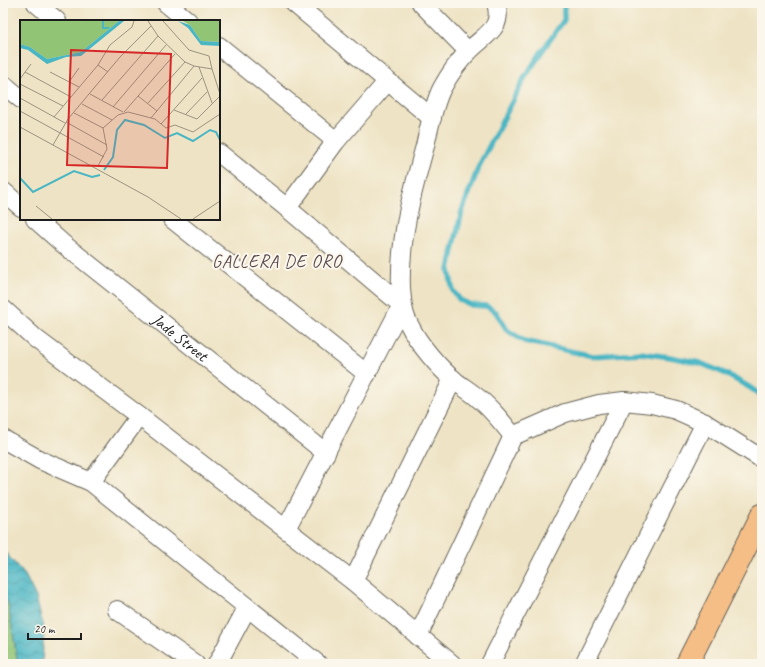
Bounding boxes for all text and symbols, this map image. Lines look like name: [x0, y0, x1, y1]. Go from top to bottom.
inset map: [20, 20, 220, 220]
district label: GALLERA DE ORO: [212, 250, 343, 272]
street label: Jade Street: [147, 308, 214, 367]
scale bar: [28, 615, 81, 641]
text: 20 m: [34, 621, 56, 637]

